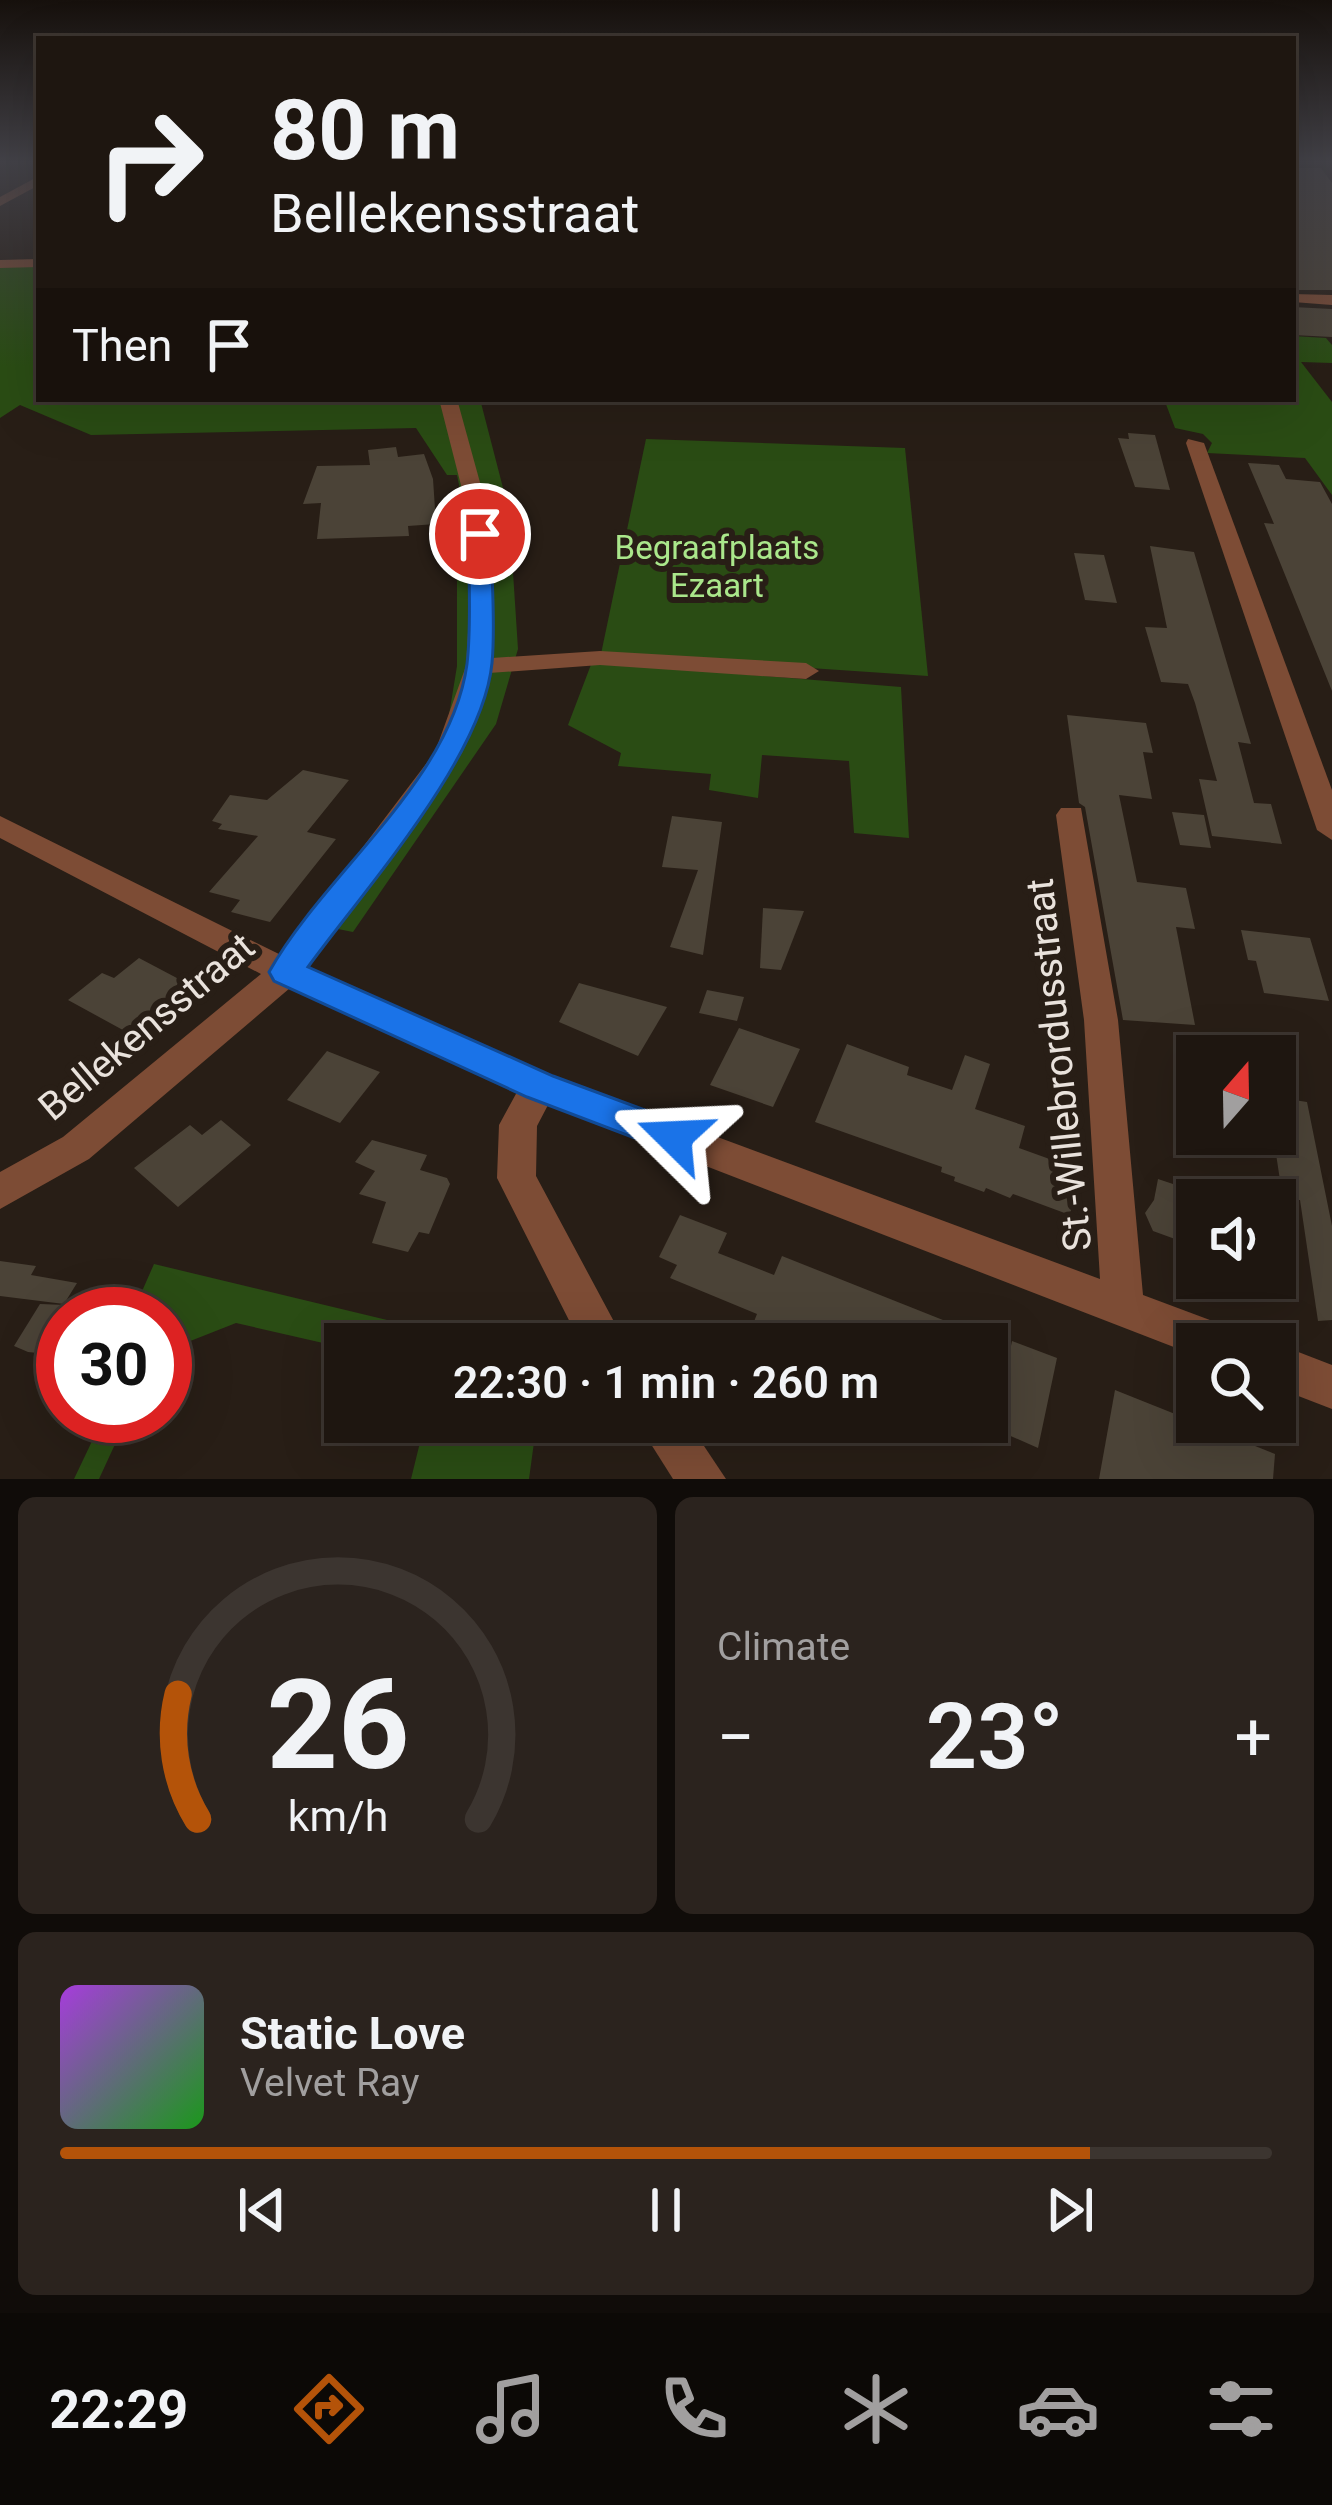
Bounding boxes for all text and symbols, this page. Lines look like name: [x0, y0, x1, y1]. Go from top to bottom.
text: 80 m: [270, 81, 460, 180]
icon: right: [72, 84, 228, 240]
text: Bellekensstraat: [270, 182, 640, 245]
icon: arrive: [196, 312, 262, 378]
text: Then: [72, 319, 172, 372]
pin: [429, 483, 531, 585]
icon: arrive: [447, 501, 513, 567]
park label: Begraafplaats Ezaart: [615, 528, 819, 605]
street label: St.-Willebrordusstraat: [1017, 876, 1101, 1254]
street label: Bellekensstraat: [30, 923, 264, 1130]
north arrow: [1176, 1035, 1296, 1155]
map controls: [1176, 1035, 1296, 1443]
position arrow: [611, 1074, 737, 1200]
button: sound: [1176, 1179, 1296, 1299]
speed limit sign: 30: [36, 1287, 192, 1443]
button: search: [1176, 1323, 1296, 1443]
text: 22:30 · 1 min · 260 m: [453, 1356, 879, 1409]
text: Climate: [717, 1624, 850, 1670]
text: 26: [266, 1652, 409, 1798]
text: 23°: [926, 1685, 1063, 1790]
text: −: [717, 1699, 755, 1776]
text: +: [1235, 1699, 1272, 1776]
text: km/h: [287, 1790, 388, 1840]
text: Static Love: [240, 2007, 465, 2060]
text: Velvet Ray: [240, 2060, 419, 2106]
icon: previous: [229, 2177, 295, 2243]
icon: pause: [633, 2177, 699, 2243]
icon: next: [1037, 2177, 1103, 2243]
icon: directions: [287, 2367, 371, 2451]
icon: music: [469, 2367, 553, 2451]
icon: phone: [652, 2367, 736, 2451]
icon: climate: [834, 2367, 918, 2451]
icon: car: [1016, 2367, 1100, 2451]
icon: filters: [1199, 2367, 1283, 2451]
text: 22:29: [49, 2378, 188, 2441]

